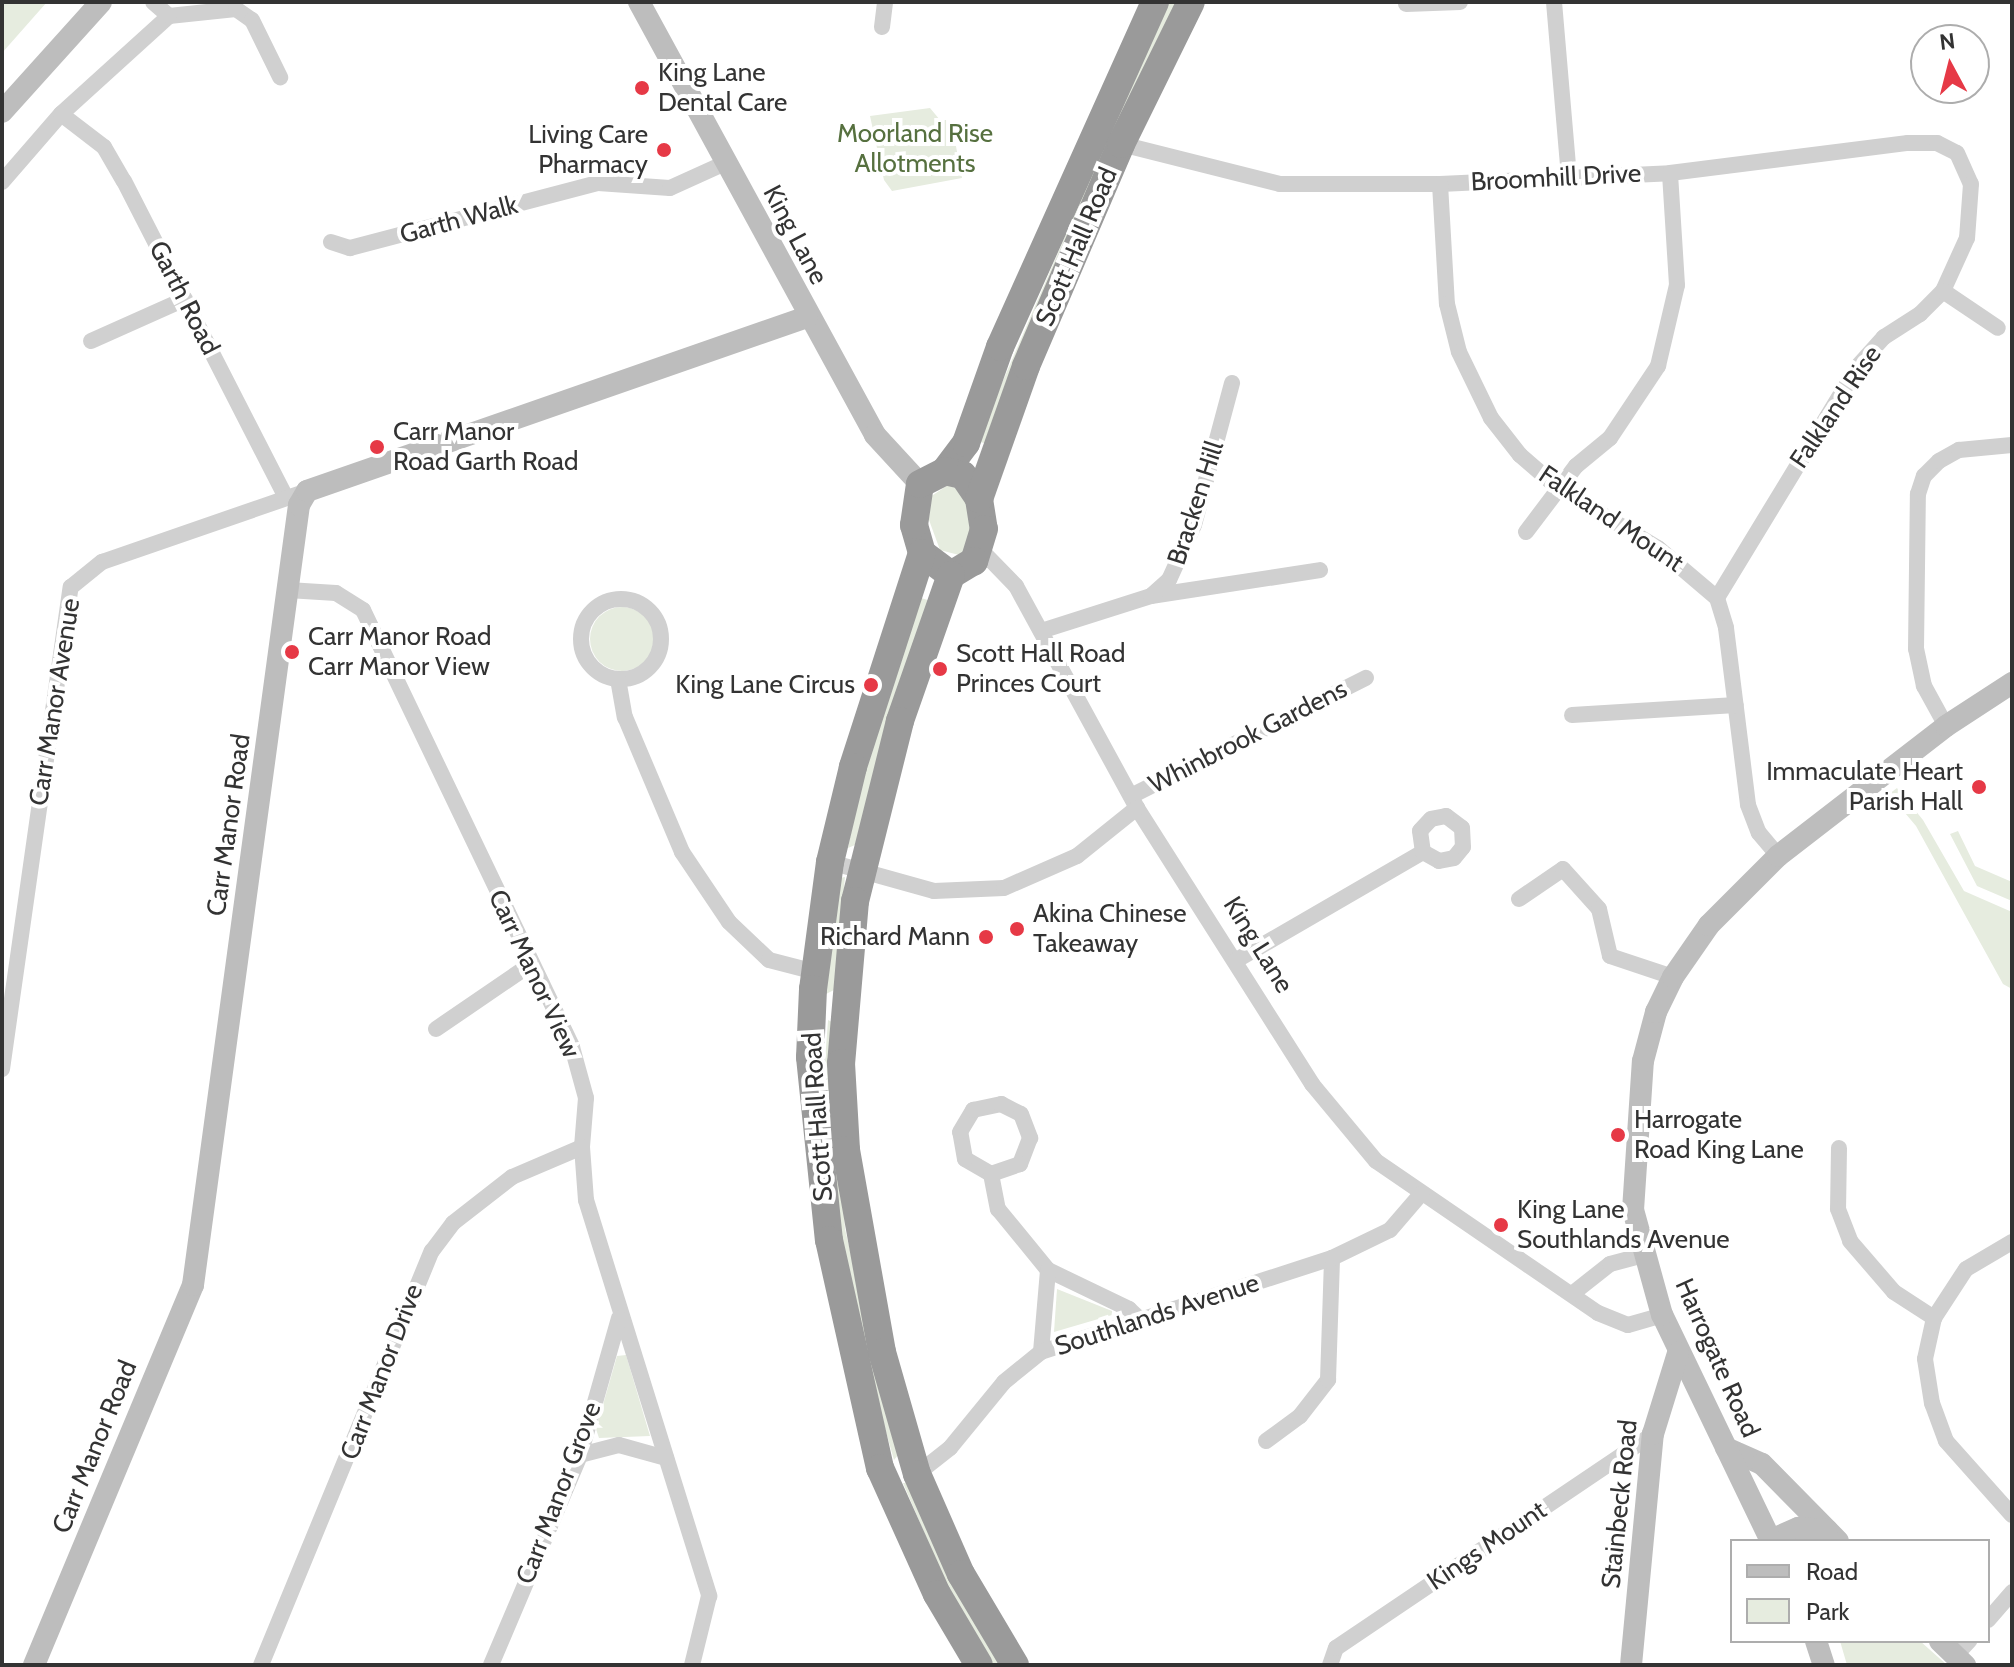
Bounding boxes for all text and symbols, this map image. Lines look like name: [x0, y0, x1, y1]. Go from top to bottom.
north arrow: [1910, 24, 1990, 104]
text: N: [1938, 27, 1957, 56]
place label: King Lane Dental Care: [658, 57, 787, 118]
marker: King Lane Dental Care: [633, 79, 651, 97]
park label: Moorland Rise Allotments: [837, 118, 993, 180]
place label: Living Care Pharmacy: [528, 119, 648, 180]
marker: Living Care Pharmacy: [655, 141, 673, 159]
street label: Broomhill Drive: [1470, 158, 1642, 198]
street label: Scott Hall Road: [1030, 163, 1124, 331]
street label: King Lane: [756, 180, 834, 290]
street label: Garth Walk: [397, 189, 521, 251]
street label: Garth Road: [142, 236, 226, 360]
street label: Falkland Rise: [1784, 340, 1888, 474]
place label: Carr Manor Road Garth Road: [393, 416, 579, 478]
street label: Bracken Hill: [1161, 437, 1231, 569]
marker: Carr Manor Road Garth Road: [368, 438, 386, 456]
street label: Falkland Mount: [1533, 459, 1689, 579]
street label: Carr Manor Avenue: [23, 596, 87, 808]
place label: Carr Manor Road Carr Manor View: [308, 621, 492, 682]
place label: Scott Hall Road Princes Court: [956, 638, 1125, 700]
marker: Carr Manor Road Carr Manor View: [283, 643, 301, 661]
marker: Scott Hall Road Princes Court: [931, 660, 949, 678]
place label: King Lane Circus: [675, 669, 855, 701]
street label: Whinbrook Gardens: [1144, 674, 1352, 800]
marker: King Lane Circus: [862, 676, 880, 694]
street label: Carr Manor Road: [201, 732, 257, 918]
place label: Immaculate Heart Parish Hall: [1766, 756, 1963, 818]
marker: Immaculate Heart Parish Hall: [1970, 778, 1988, 796]
street label: Carr Manor View: [481, 885, 587, 1063]
street label: King Lane: [1216, 891, 1300, 999]
place label: Akina Chinese Takeaway: [1033, 898, 1187, 960]
marker: Akina Chinese Takeaway: [1008, 920, 1026, 938]
place label: Richard Mann: [820, 921, 970, 953]
marker: Richard Mann: [977, 928, 995, 946]
street label: Scott Hall Road: [797, 1031, 839, 1203]
place label: Harrogate Road King Lane: [1634, 1104, 1804, 1166]
marker: Harrogate Road King Lane: [1609, 1126, 1627, 1144]
place label: King Lane Southlands Avenue: [1517, 1194, 1730, 1256]
marker: King Lane Southlands Avenue: [1492, 1216, 1510, 1234]
street label: Southlands Avenue: [1051, 1267, 1263, 1363]
street label: Harrogate Road: [1668, 1274, 1766, 1442]
street label: Carr Manor Drive: [334, 1280, 430, 1464]
street label: Carr Manor Road: [46, 1356, 144, 1538]
street label: Carr Manor Grove: [510, 1398, 608, 1588]
street label: Stainbeck Road: [1596, 1418, 1644, 1590]
street label: Kings Mount: [1422, 1495, 1552, 1597]
legend: [1730, 1539, 1990, 1643]
text: Road: [1806, 1557, 1858, 1586]
text: Park: [1806, 1597, 1849, 1626]

